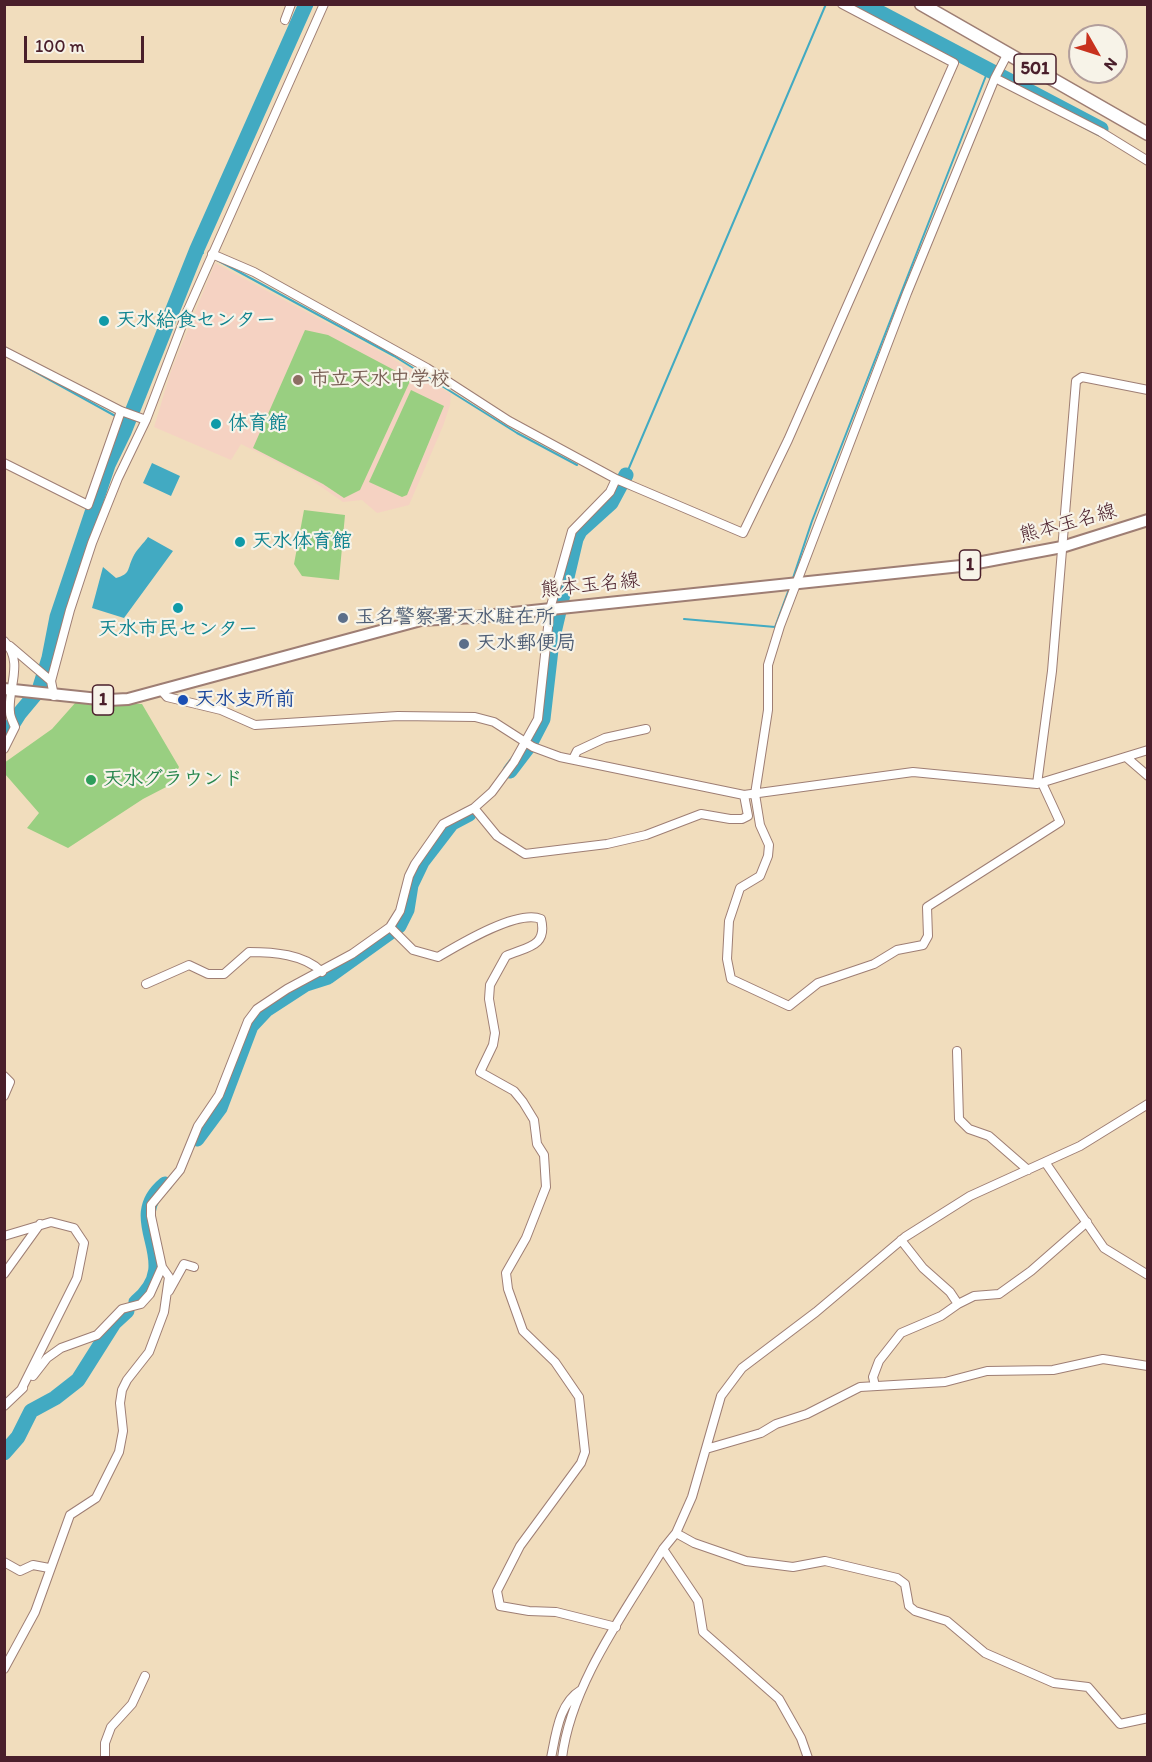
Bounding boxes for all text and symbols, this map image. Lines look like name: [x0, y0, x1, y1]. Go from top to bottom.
scale bar: [27, 24, 147, 62]
north arrow: [1068, 24, 1128, 84]
text: 100 m: [35, 35, 85, 57]
road number: 501: [1014, 54, 1056, 84]
text: N: [1100, 54, 1122, 75]
place label: 天水給食センター: [116, 309, 276, 333]
marker: 天水給食センター: [97, 314, 111, 328]
place label: 市立天水中学校: [310, 368, 450, 392]
marker: 市立天水中学校: [291, 373, 305, 387]
place label: 体育館: [228, 412, 288, 436]
marker: 体育館: [209, 417, 223, 431]
street label: 熊本玉名線: [1017, 499, 1119, 549]
place label: 天水体育館: [252, 530, 352, 554]
marker: 天水体育館: [233, 535, 247, 549]
road number: 1: [960, 550, 980, 580]
street label: 熊本玉名線: [539, 569, 641, 603]
marker: 天水市民センター: [171, 601, 185, 615]
place label: 玉名警察署天水駐在所: [355, 606, 555, 630]
marker: 玉名警察署天水駐在所: [336, 611, 350, 625]
place label: 天水市民センター: [98, 618, 258, 642]
place label: 天水郵便局: [476, 632, 576, 656]
marker: 天水郵便局: [457, 637, 471, 651]
road number: 1: [92, 685, 114, 715]
place label: 天水支所前: [195, 688, 295, 712]
marker: 天水支所前: [176, 693, 190, 707]
place label: 天水グラウンド: [103, 768, 243, 792]
marker: 天水グラウンド: [84, 773, 98, 787]

